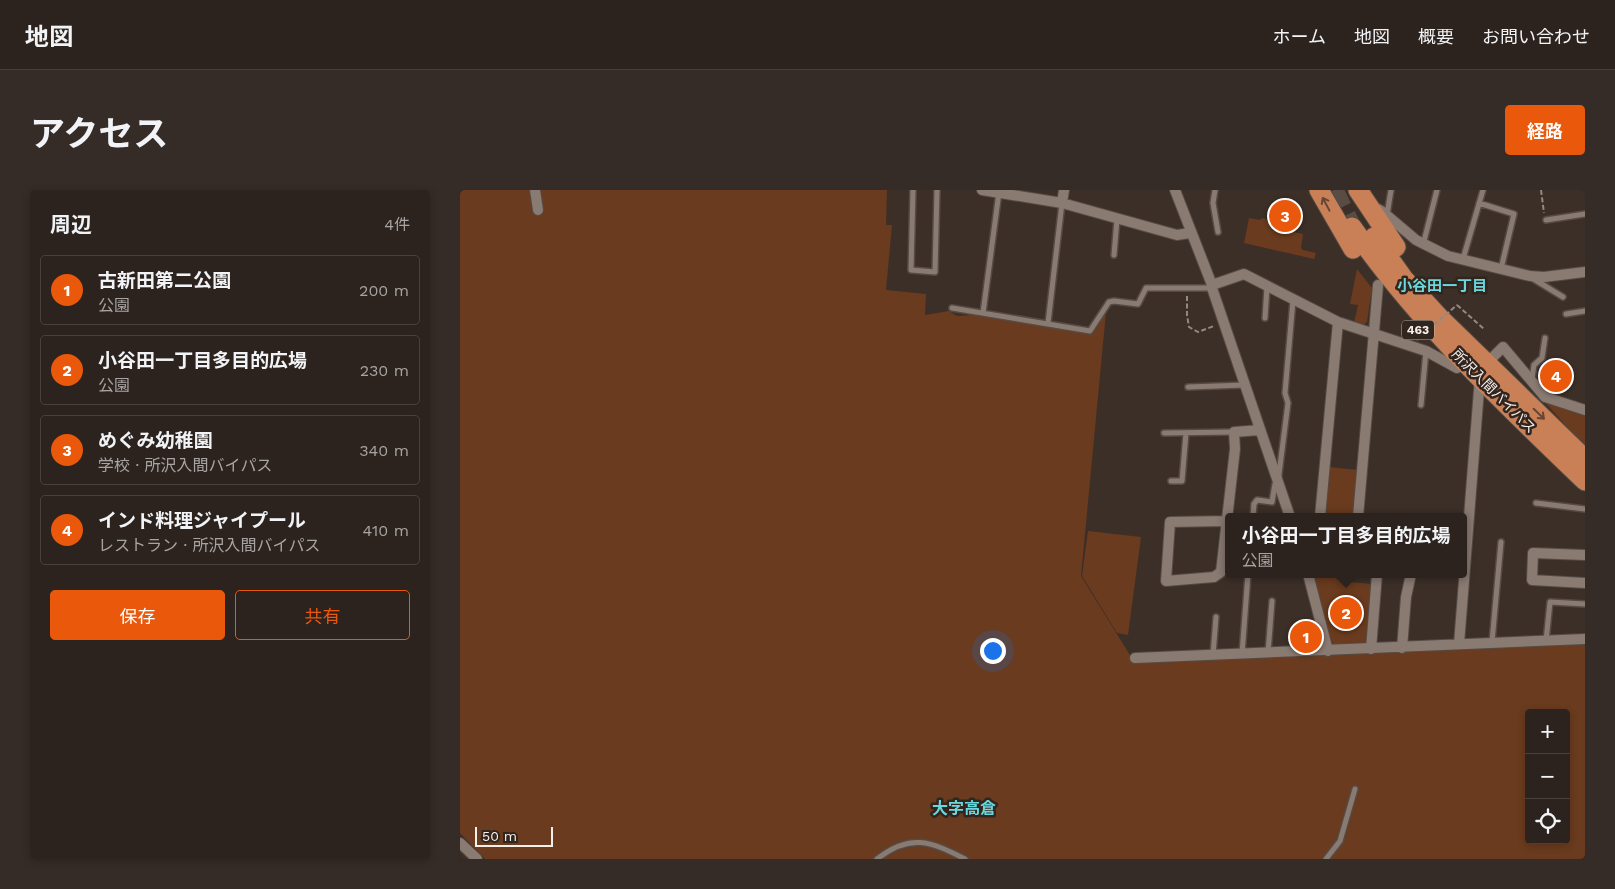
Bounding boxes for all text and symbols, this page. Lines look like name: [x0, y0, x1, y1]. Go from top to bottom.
text: 地図: [25, 23, 73, 51]
text: ホーム: [1273, 26, 1326, 47]
text: 地図: [1354, 26, 1390, 47]
text: 概要: [1418, 26, 1454, 47]
text: お問い合わせ: [1482, 26, 1590, 47]
button: 経路: [1505, 105, 1585, 155]
text: アクセス: [30, 113, 168, 155]
pin: 3: [1269, 197, 1301, 235]
one-way arrow: [1321, 197, 1330, 212]
text: 周辺: [50, 212, 92, 237]
text: 4件: [384, 215, 410, 234]
text: 古新田第二公園: [98, 269, 231, 292]
district label: 小谷田一丁目: [1397, 277, 1487, 295]
text: 1: [64, 281, 70, 300]
text: 200 m: [359, 281, 409, 300]
text: 公園: [98, 296, 130, 315]
road number: 463: [1402, 320, 1434, 340]
street label: 所沢入間バイパス: [1449, 346, 1539, 436]
text: 小谷田一丁目多目的広場: [98, 349, 307, 372]
pin: 4: [1540, 357, 1572, 395]
text: 2: [62, 361, 72, 380]
text: 230 m: [360, 361, 409, 380]
text: 公園: [98, 376, 130, 395]
one-way arrow: [1533, 408, 1546, 420]
text: めぐみ幼稚園: [98, 429, 213, 452]
text: 3: [62, 441, 72, 460]
text: 340 m: [359, 441, 409, 460]
text: 学校 · 所沢入間バイパス: [98, 456, 272, 475]
text: インド料理ジャイプール: [98, 509, 306, 532]
popup: [1225, 513, 1467, 578]
text: 4: [62, 521, 72, 540]
text: 410 m: [363, 521, 409, 540]
text: 小谷田一丁目多目的広場: [1241, 524, 1451, 547]
text: レストラン · 所沢入間バイパス: [98, 536, 320, 555]
text: 公園: [1241, 551, 1274, 570]
button: 保存: [50, 590, 225, 640]
button: 共有: [235, 590, 410, 640]
pin: 2: [1330, 594, 1362, 632]
pin: 1: [1290, 618, 1322, 656]
your location: [980, 638, 1006, 664]
map controls: [1525, 709, 1570, 844]
button: +: [1525, 709, 1570, 754]
button: −: [1525, 754, 1570, 799]
district label: 大字高倉: [932, 799, 996, 818]
button: locate: [1525, 799, 1570, 844]
scale bar: [475, 824, 552, 847]
text: 50 m: [482, 828, 517, 844]

